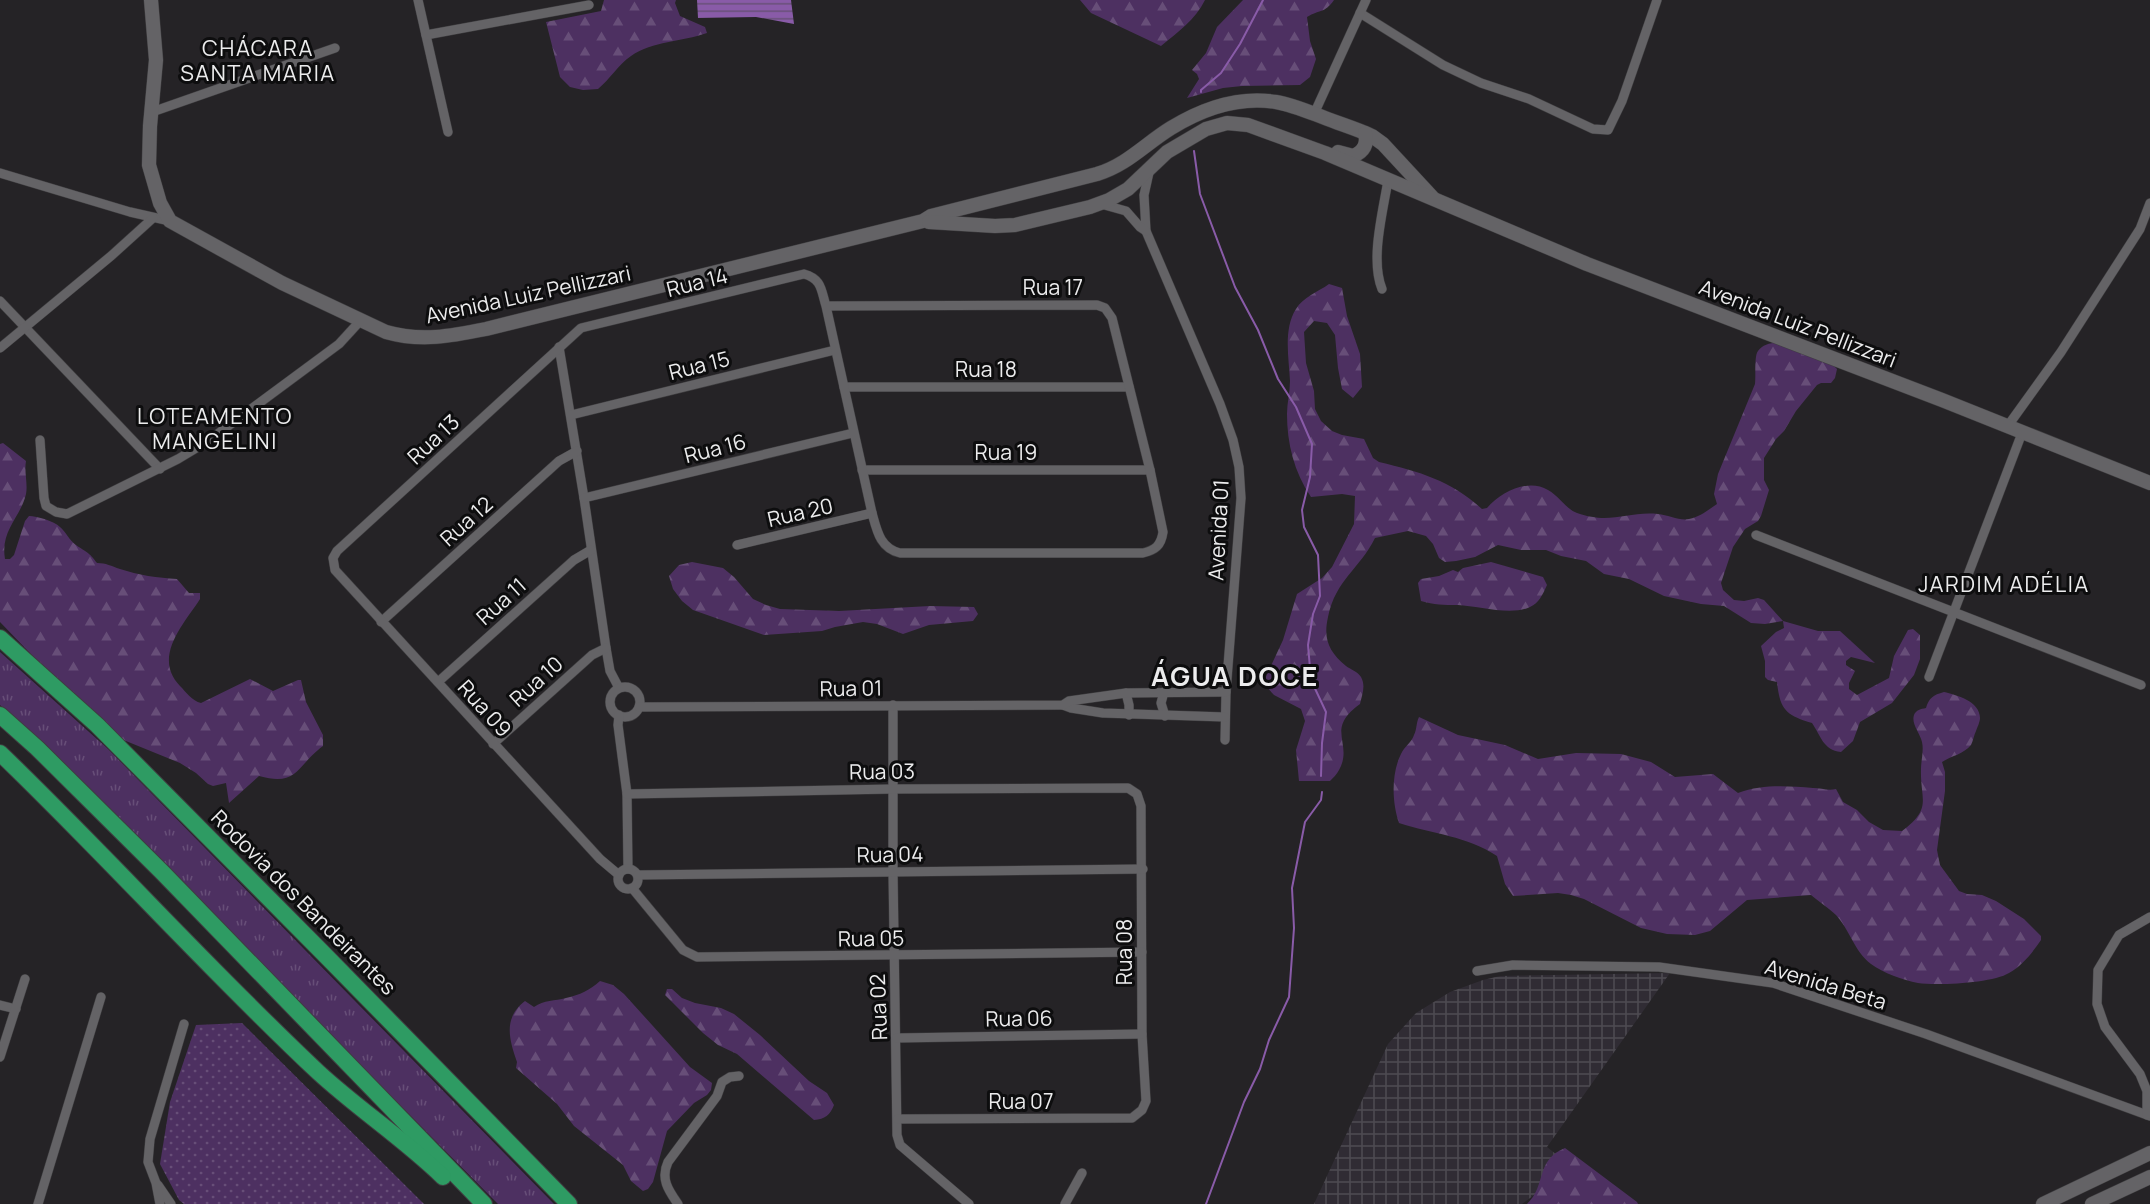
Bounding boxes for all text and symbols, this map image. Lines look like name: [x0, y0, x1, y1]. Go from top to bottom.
district label: CHÁCARA SANTA MARIA: [180, 33, 336, 88]
street label: Avenida Luiz Pellizzari: [423, 259, 633, 329]
street label: Rua 14: [663, 261, 731, 303]
street label: Avenida Luiz Pellizzari: [1695, 272, 1901, 374]
street label: Rua 17: [1023, 273, 1083, 301]
street label: Rua 15: [666, 344, 732, 386]
street label: Rua 18: [955, 355, 1017, 383]
district label: LOTEAMENTO MANGELINI: [137, 401, 293, 456]
street label: Rua 13: [401, 408, 465, 470]
street label: Rua 16: [681, 427, 749, 469]
street label: Rua 19: [975, 438, 1037, 466]
street label: Avenida 01: [1201, 479, 1235, 581]
street label: Rua 12: [434, 490, 498, 552]
street label: Rua 20: [765, 491, 835, 533]
district label: JARDIM ADÉLIA: [1918, 569, 2090, 599]
street label: Rua 11: [470, 571, 532, 631]
street label: Rua 10: [503, 650, 569, 712]
district label: ÁGUA DOCE: [1151, 657, 1319, 694]
street label: Rua 01: [819, 673, 883, 703]
street label: Rua 09: [452, 674, 518, 742]
street label: Rua 03: [849, 756, 915, 786]
street label: Rodovia dos Bandeirantes: [205, 803, 403, 1001]
street label: Rua 04: [856, 839, 924, 869]
street label: Rua 08: [1110, 919, 1138, 985]
street label: Rua 05: [837, 923, 905, 953]
street label: Avenida Beta: [1762, 952, 1890, 1016]
street label: Rua 02: [863, 973, 893, 1041]
street label: Rua 06: [985, 1003, 1053, 1033]
street label: Rua 07: [989, 1087, 1053, 1115]

